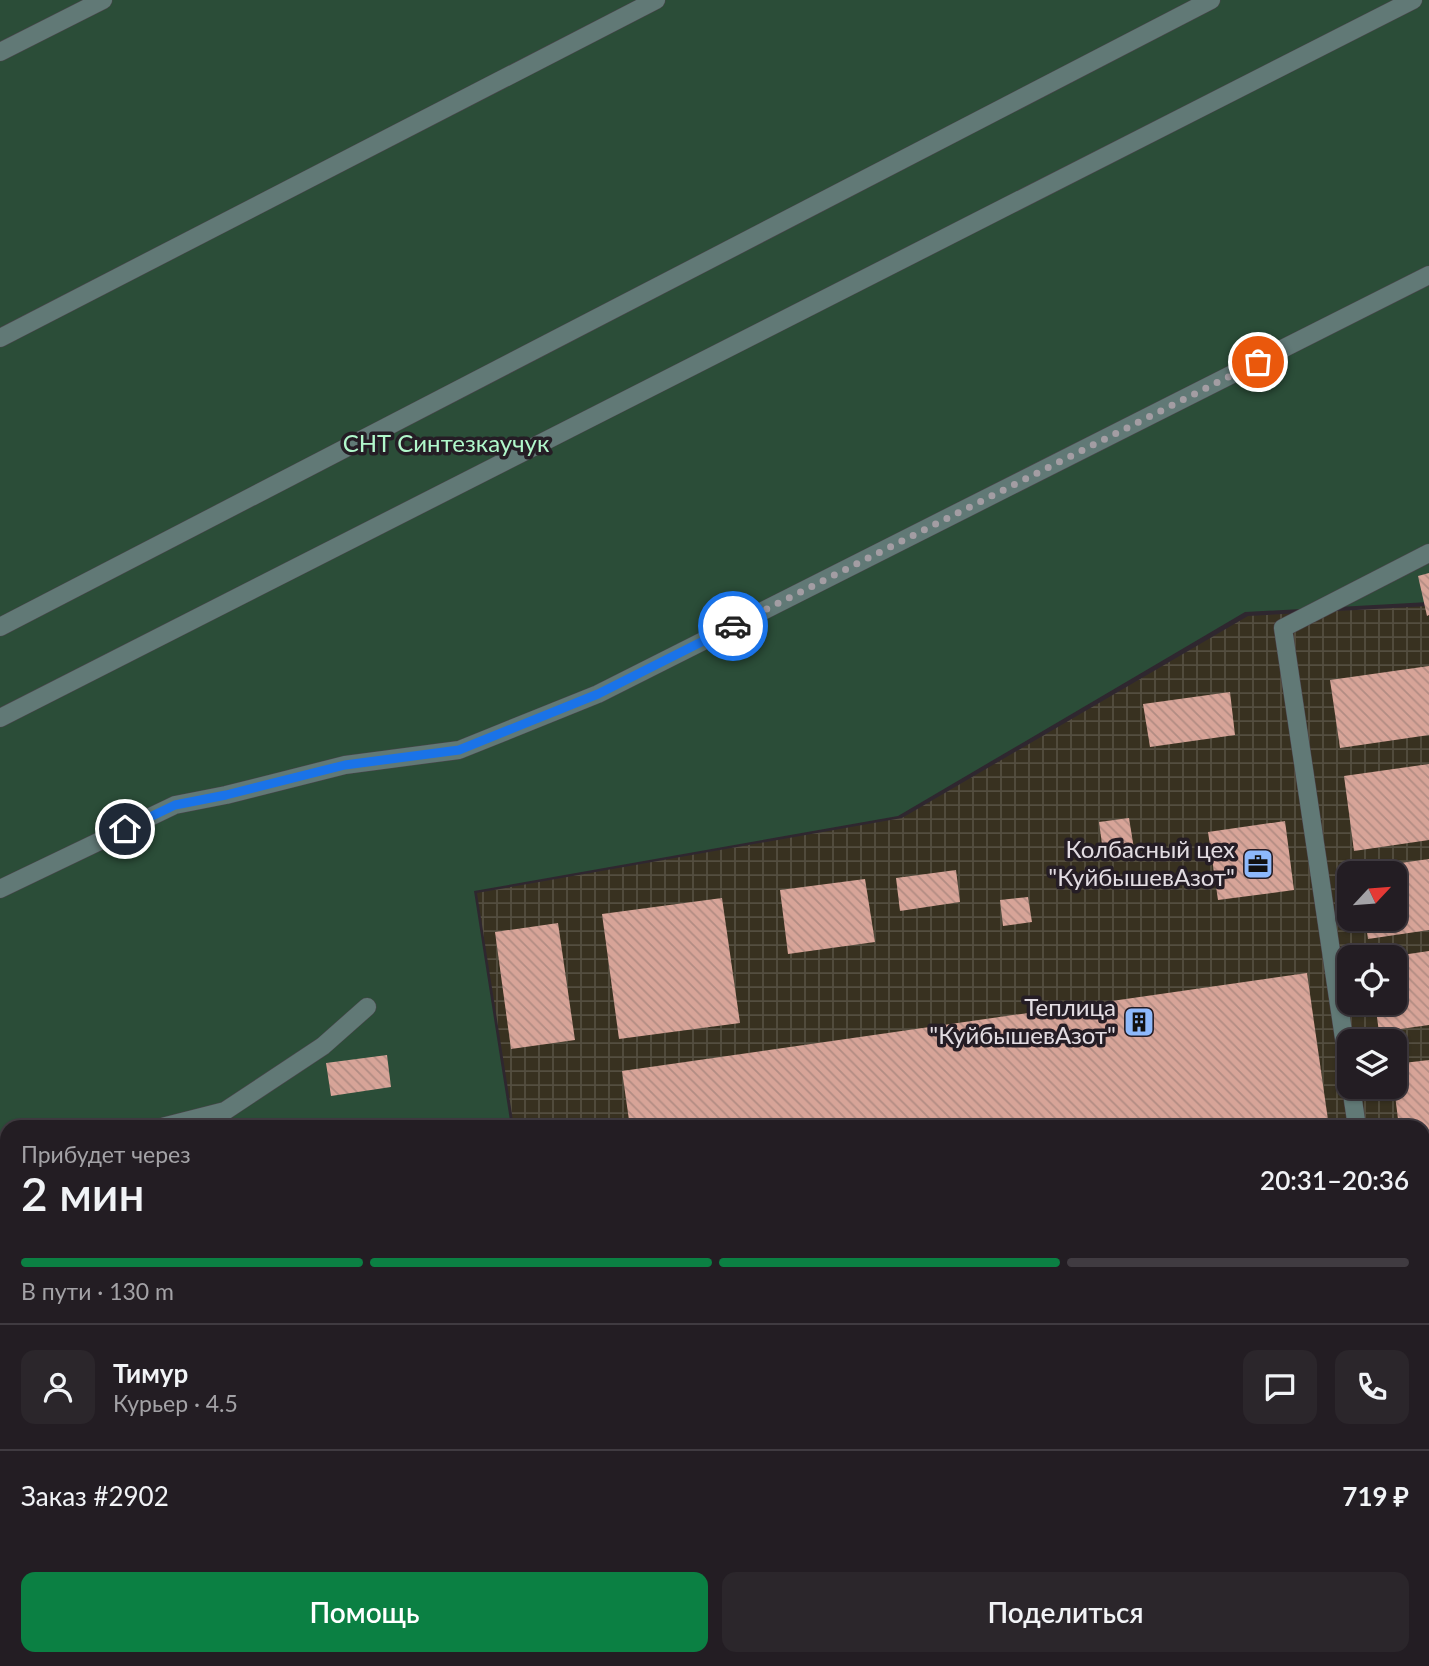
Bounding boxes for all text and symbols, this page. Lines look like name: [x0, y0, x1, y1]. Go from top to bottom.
pin: [1228, 332, 1288, 392]
icon: bag: [1239, 343, 1277, 381]
park label: СНТ Синтезкаучук: [343, 428, 550, 457]
courier: [698, 591, 768, 661]
icon: car: [714, 607, 752, 645]
pin: [95, 799, 155, 859]
icon: home: [106, 810, 144, 848]
place label: Колбасный цех "КуйбышевАзот": [1048, 834, 1235, 891]
office icon: Колбасный цех "КуйбышевАзот": [1241, 847, 1275, 881]
north arrow: [1337, 861, 1407, 931]
map controls: [1337, 861, 1407, 1099]
button: locate: [1337, 945, 1407, 1015]
place label: Теплица "КуйбышевАзот": [929, 992, 1116, 1049]
building icon: Теплица "КуйбышевАзот": [1122, 1005, 1156, 1039]
button: layers: [1337, 1029, 1407, 1099]
text: Прибудет через: [21, 1140, 191, 1168]
text: 20:31–20:36: [1260, 1164, 1409, 1196]
text: 2 мин: [21, 1166, 145, 1221]
text: В пути · 130 m: [21, 1277, 174, 1305]
button: person: [21, 1350, 95, 1424]
button: chat: [1243, 1350, 1317, 1424]
button: phone: [1335, 1350, 1409, 1424]
text: Тимур: [113, 1357, 188, 1389]
text: Курьер · 4.5: [113, 1389, 238, 1417]
text: Заказ #2902: [21, 1480, 169, 1512]
text: 719 ₽: [1342, 1480, 1409, 1512]
button: Помощь: [21, 1572, 708, 1652]
button: Поделиться: [722, 1572, 1409, 1652]

